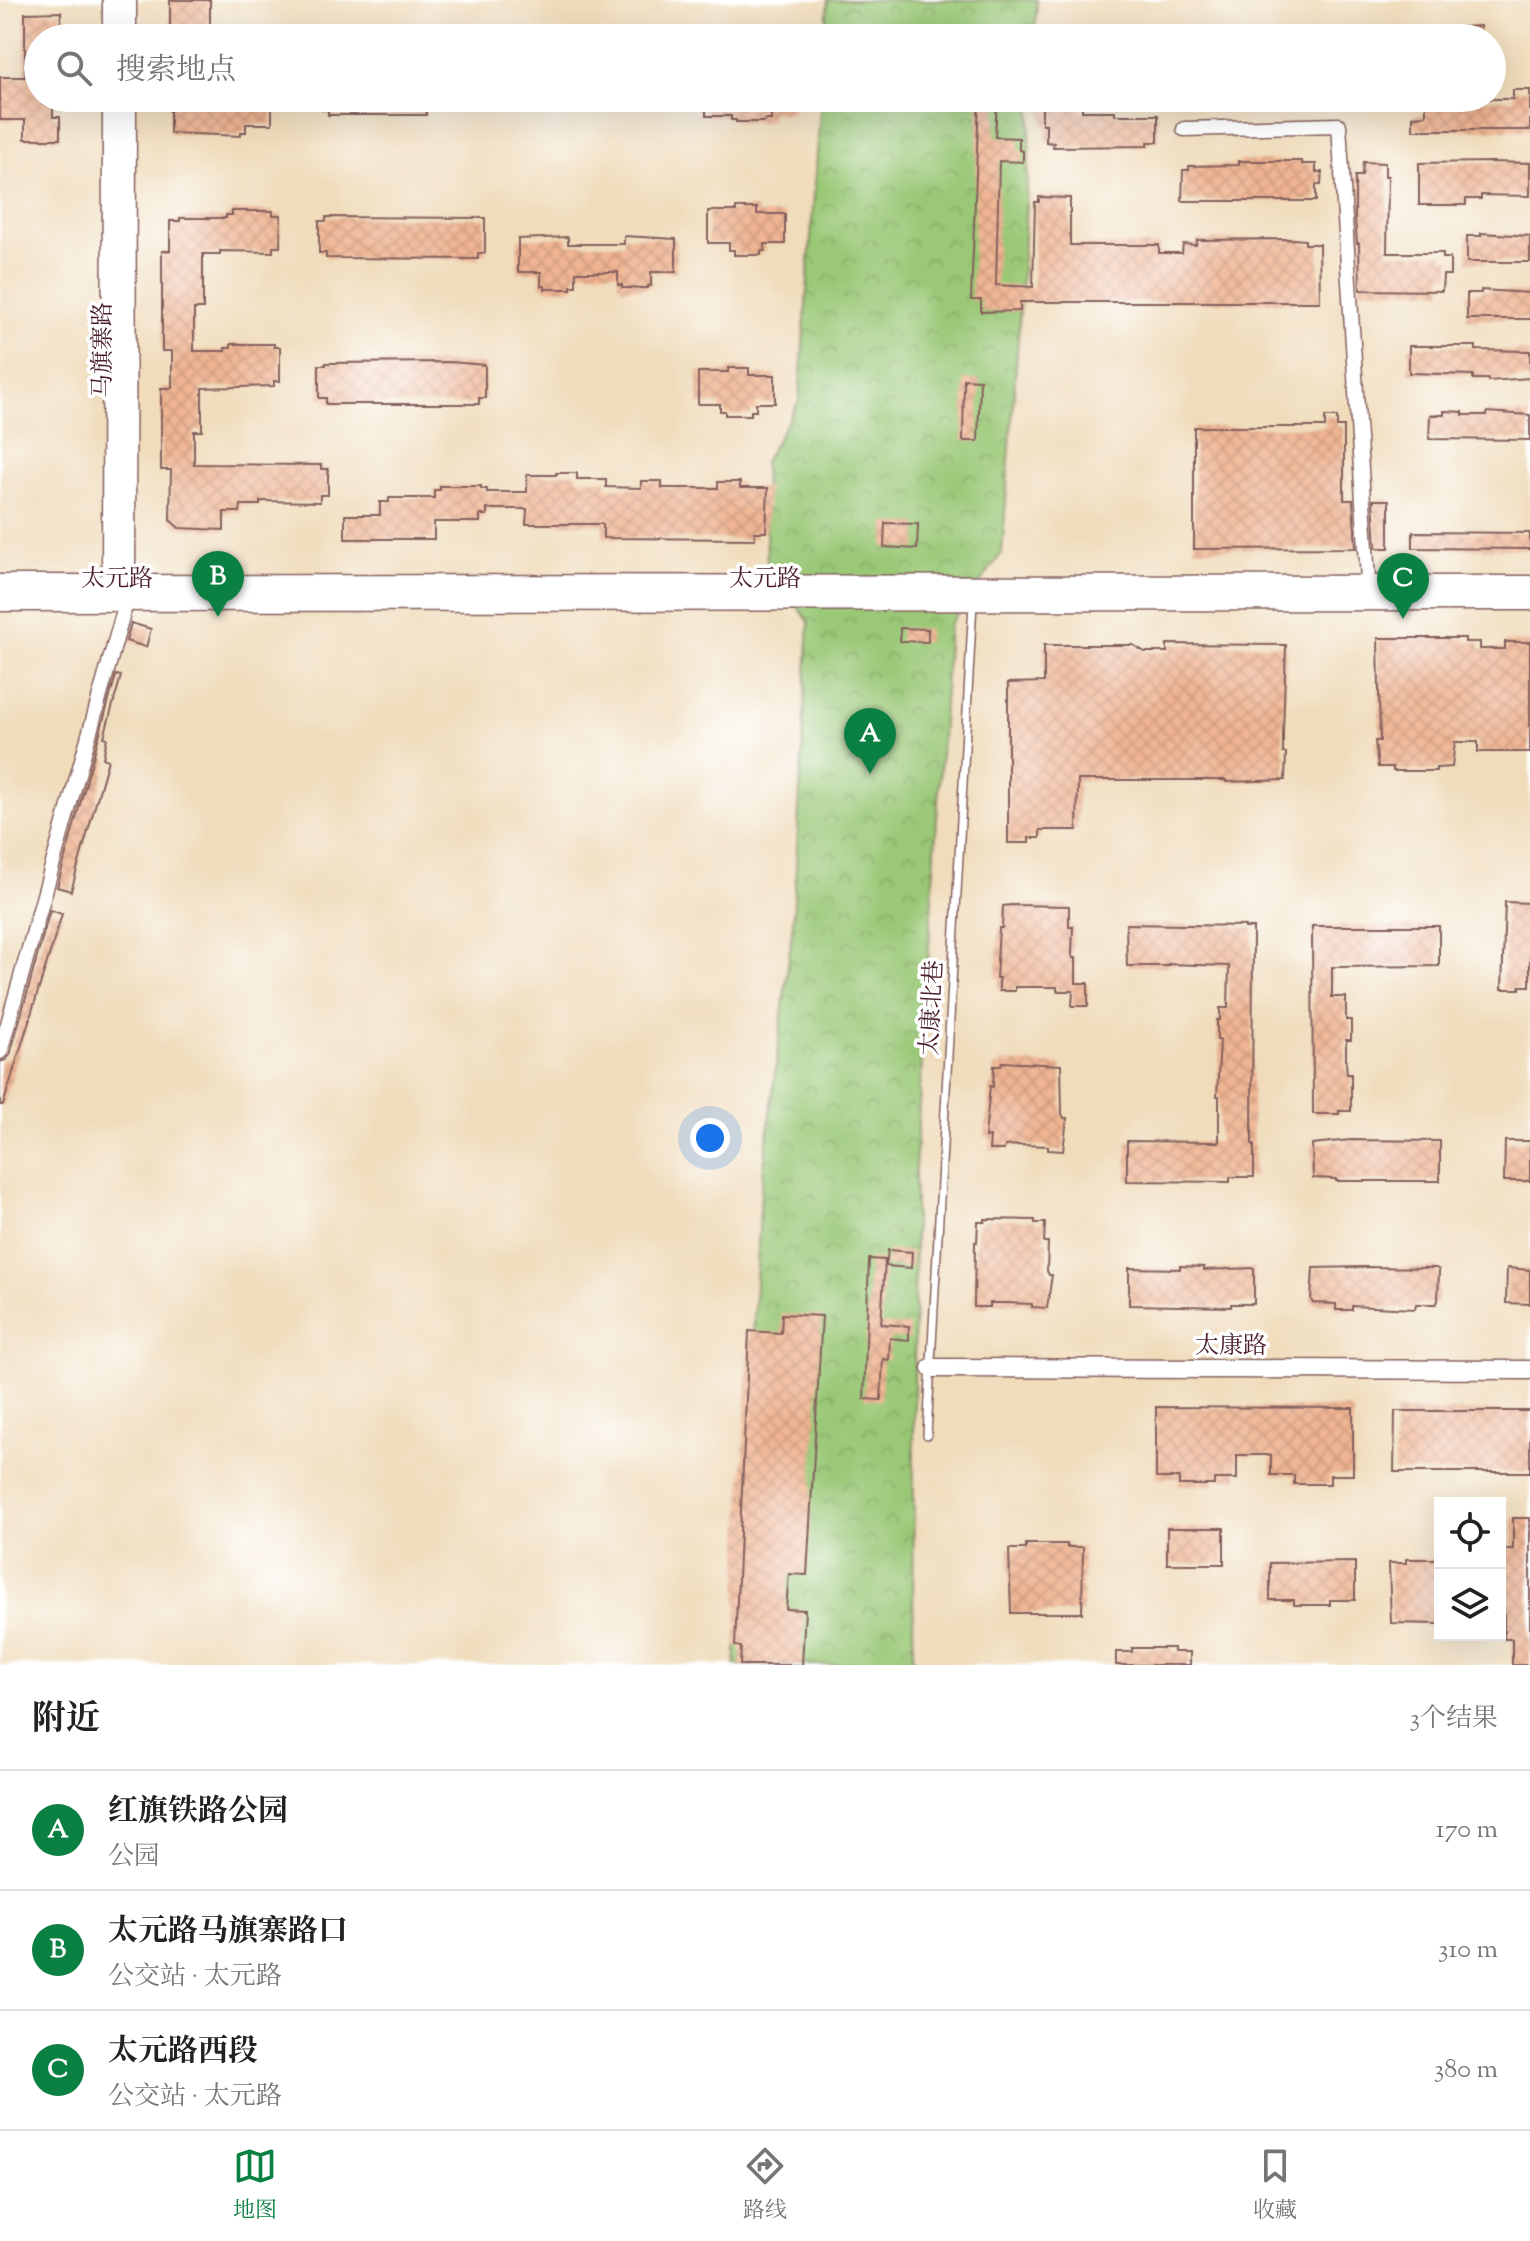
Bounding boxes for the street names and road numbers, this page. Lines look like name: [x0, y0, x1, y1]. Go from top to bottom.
street label: 马旗寨路: [87, 302, 121, 398]
street label: 太元路: [81, 563, 153, 597]
street label: 太元路: [729, 563, 801, 597]
street label: 太康北巷: [914, 959, 952, 1057]
street label: 太康路: [1195, 1330, 1267, 1364]

